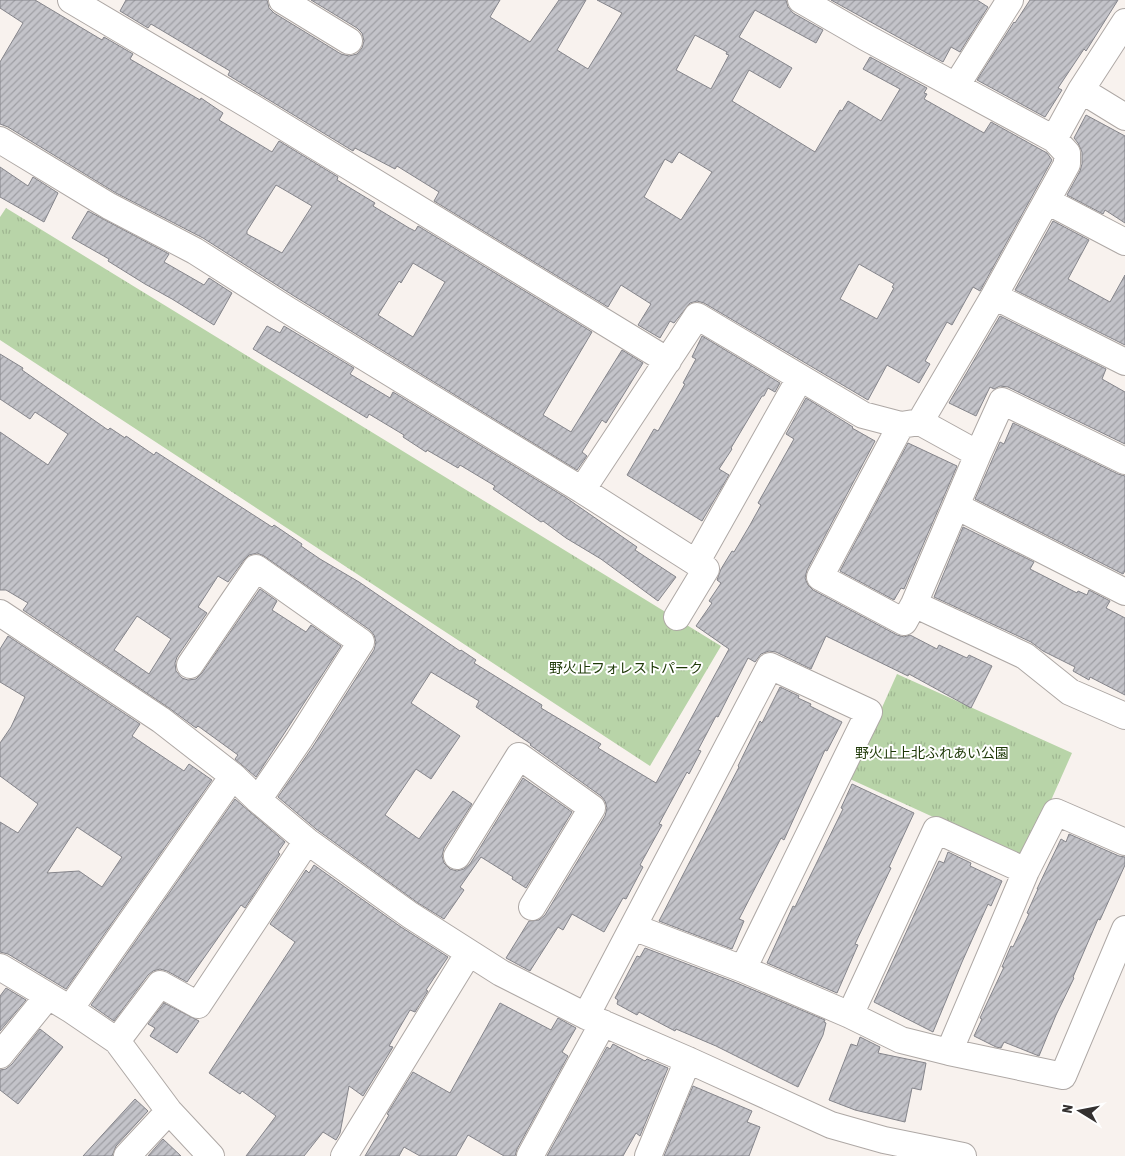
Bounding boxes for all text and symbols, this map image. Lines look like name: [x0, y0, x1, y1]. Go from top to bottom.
park label: 野火止フォレストパーク: [549, 660, 703, 676]
park label: 野火止上北ふれあい公園: [855, 745, 1009, 761]
north arrow: [1055, 1086, 1105, 1136]
text: N: [1059, 1103, 1076, 1114]

